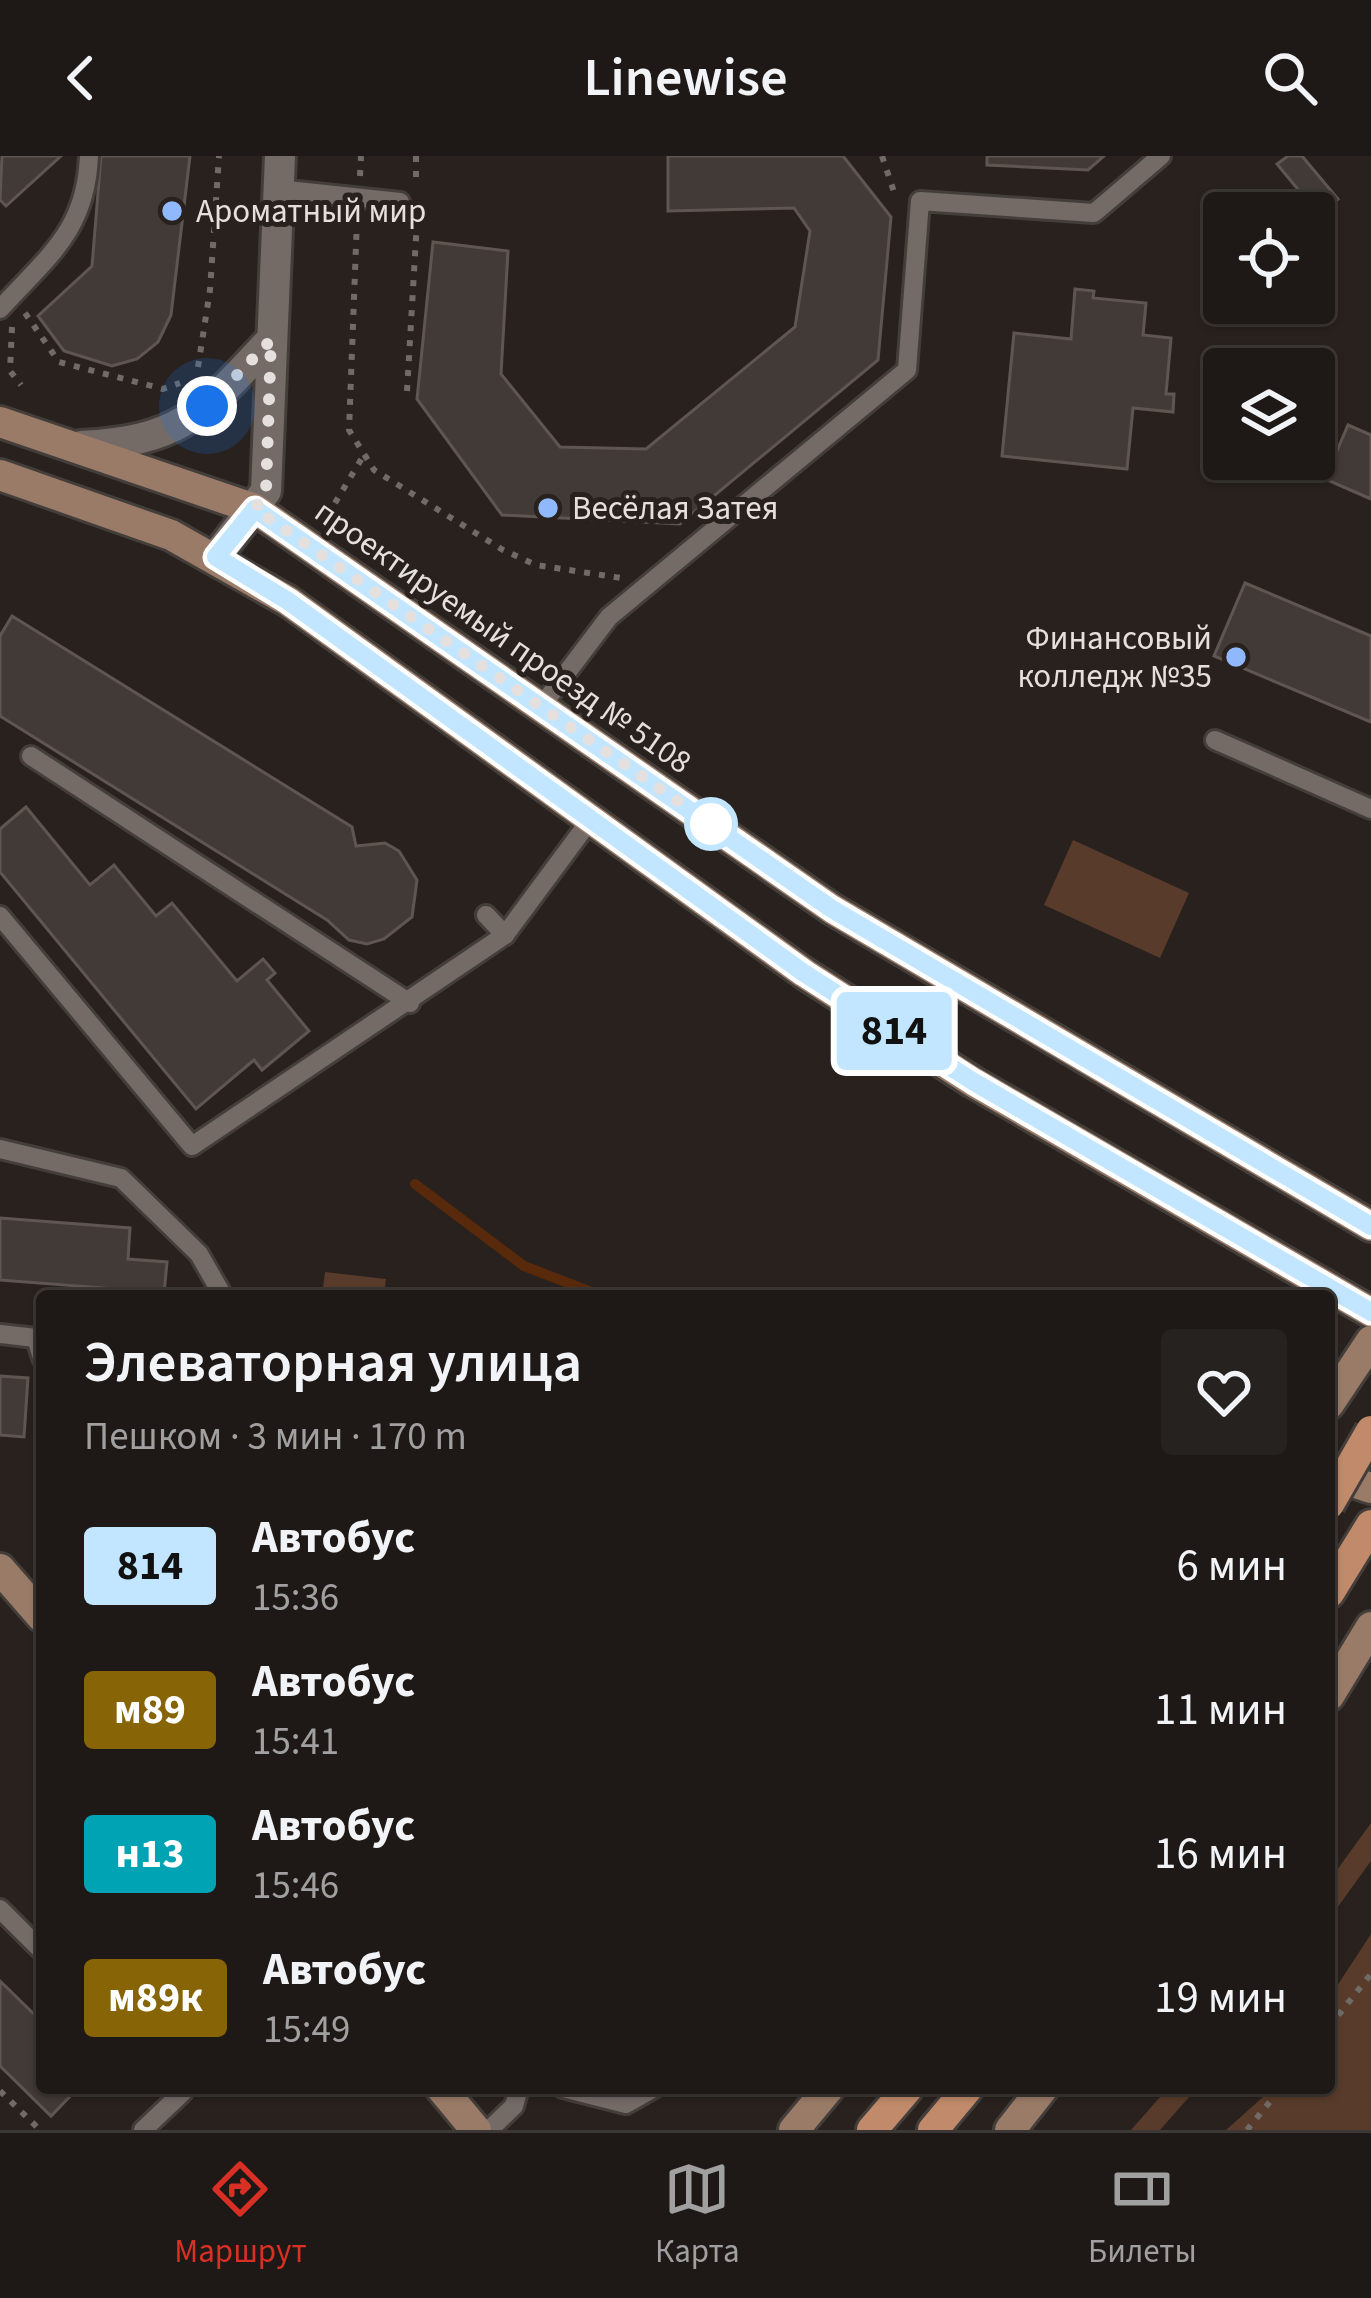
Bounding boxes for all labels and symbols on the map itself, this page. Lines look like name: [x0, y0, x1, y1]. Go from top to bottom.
place label: Ароматный мир: [196, 188, 426, 235]
marker: Ароматный мир: [159, 198, 185, 224]
your location: [177, 376, 237, 436]
place label: Весёлая Затея: [572, 485, 779, 532]
street label: проектируемый проезд № 5108: [305, 489, 701, 785]
marker: Весёлая Затея: [535, 495, 561, 521]
place label: Финансовый колледж №35: [1018, 615, 1212, 700]
marker: Финансовый колледж №35: [1223, 644, 1249, 670]
unlabelled marker: [686, 799, 736, 849]
line badge: 814: [825, 992, 963, 1070]

